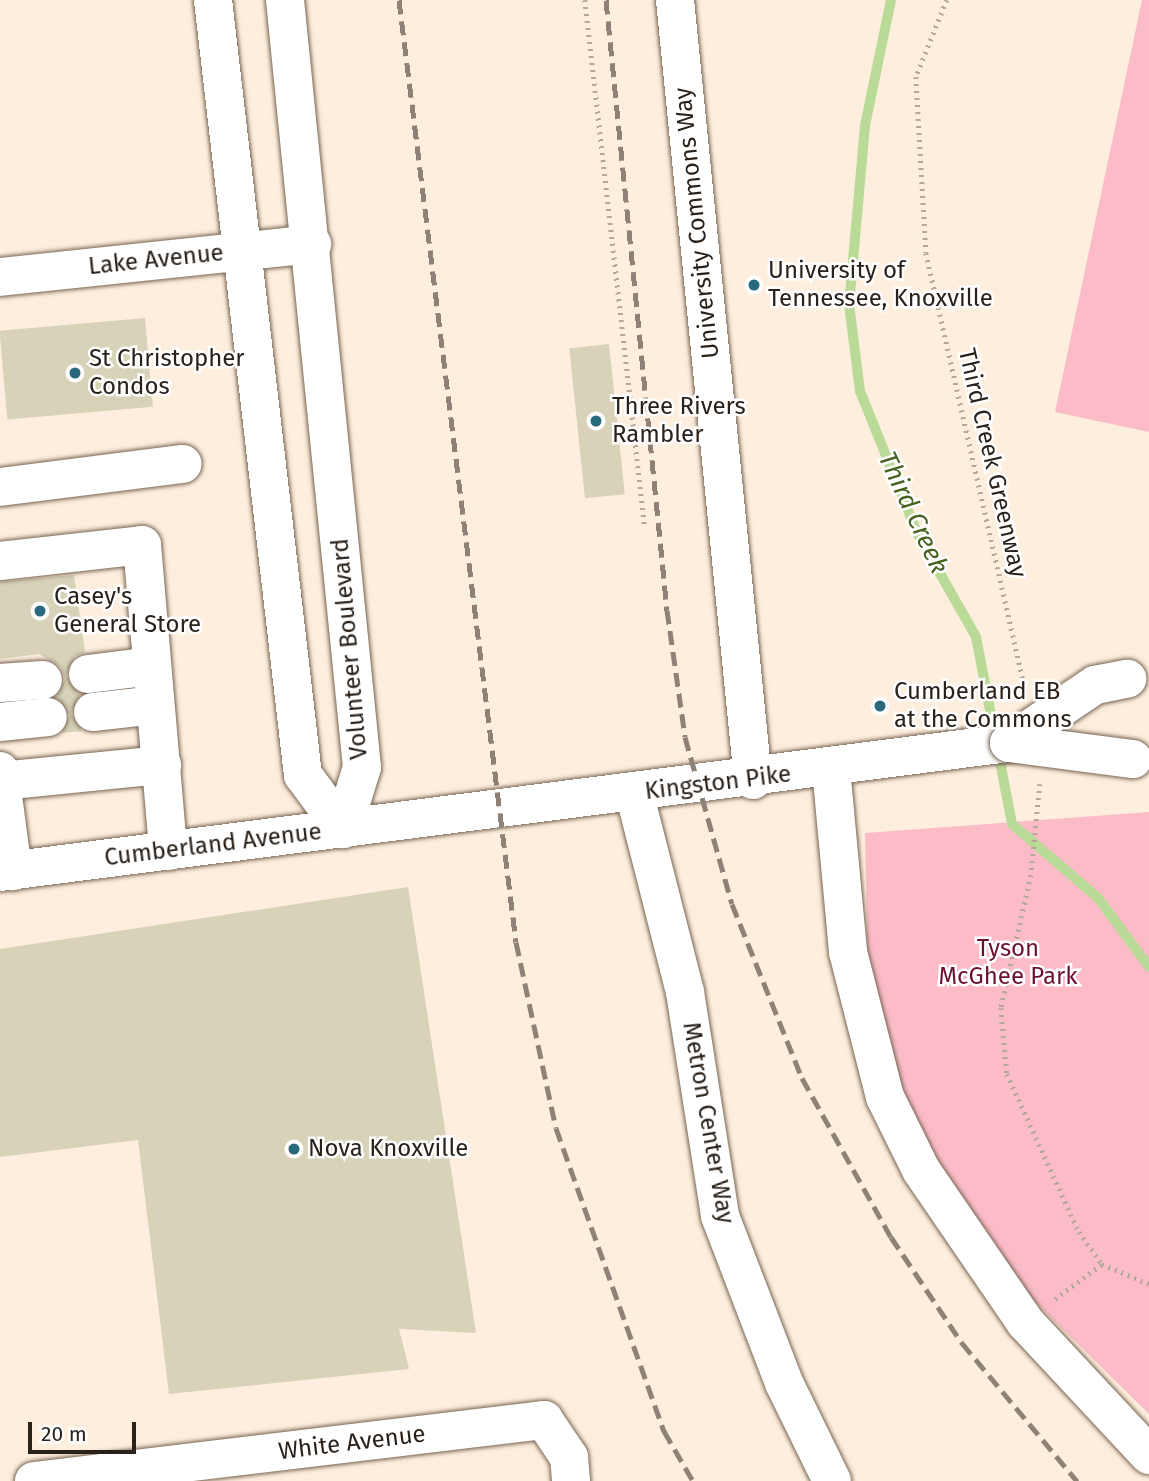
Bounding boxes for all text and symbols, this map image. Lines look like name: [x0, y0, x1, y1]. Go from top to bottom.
street label: University Commons Way: [668, 86, 726, 360]
street label: Lake Avenue: [87, 239, 225, 281]
place label: University of Tennessee, Knoxville: [768, 257, 993, 313]
marker: University of Tennessee, Knoxville: [746, 277, 762, 293]
place label: St Christopher Condos: [89, 345, 245, 401]
street label: Third Creek Greenway: [952, 346, 1032, 580]
marker: St Christopher Condos: [67, 365, 83, 381]
place label: Three Rivers Rambler: [612, 393, 746, 449]
marker: Three Rivers Rambler: [586, 411, 606, 431]
water label: Third Creek: [871, 447, 955, 579]
street label: Volunteer Boulevard: [326, 537, 374, 761]
place label: Casey's General Store: [54, 583, 201, 639]
marker: Casey's General Store: [32, 603, 48, 619]
place label: Cumberland EB at the Commons: [894, 678, 1072, 734]
marker: Cumberland EB at the Commons: [872, 698, 888, 714]
street label: Kingston Pike: [643, 760, 793, 806]
street label: Cumberland Avenue: [103, 817, 323, 873]
park label: Tyson McGhee Park: [938, 935, 1078, 991]
street label: Metron Center Way: [676, 1020, 740, 1226]
place label: Nova Knoxville: [308, 1135, 468, 1163]
marker: Nova Knoxville: [286, 1141, 302, 1157]
scale bar: [32, 1408, 140, 1452]
street label: White Avenue: [277, 1420, 427, 1466]
text: 20 m: [41, 1421, 87, 1447]

